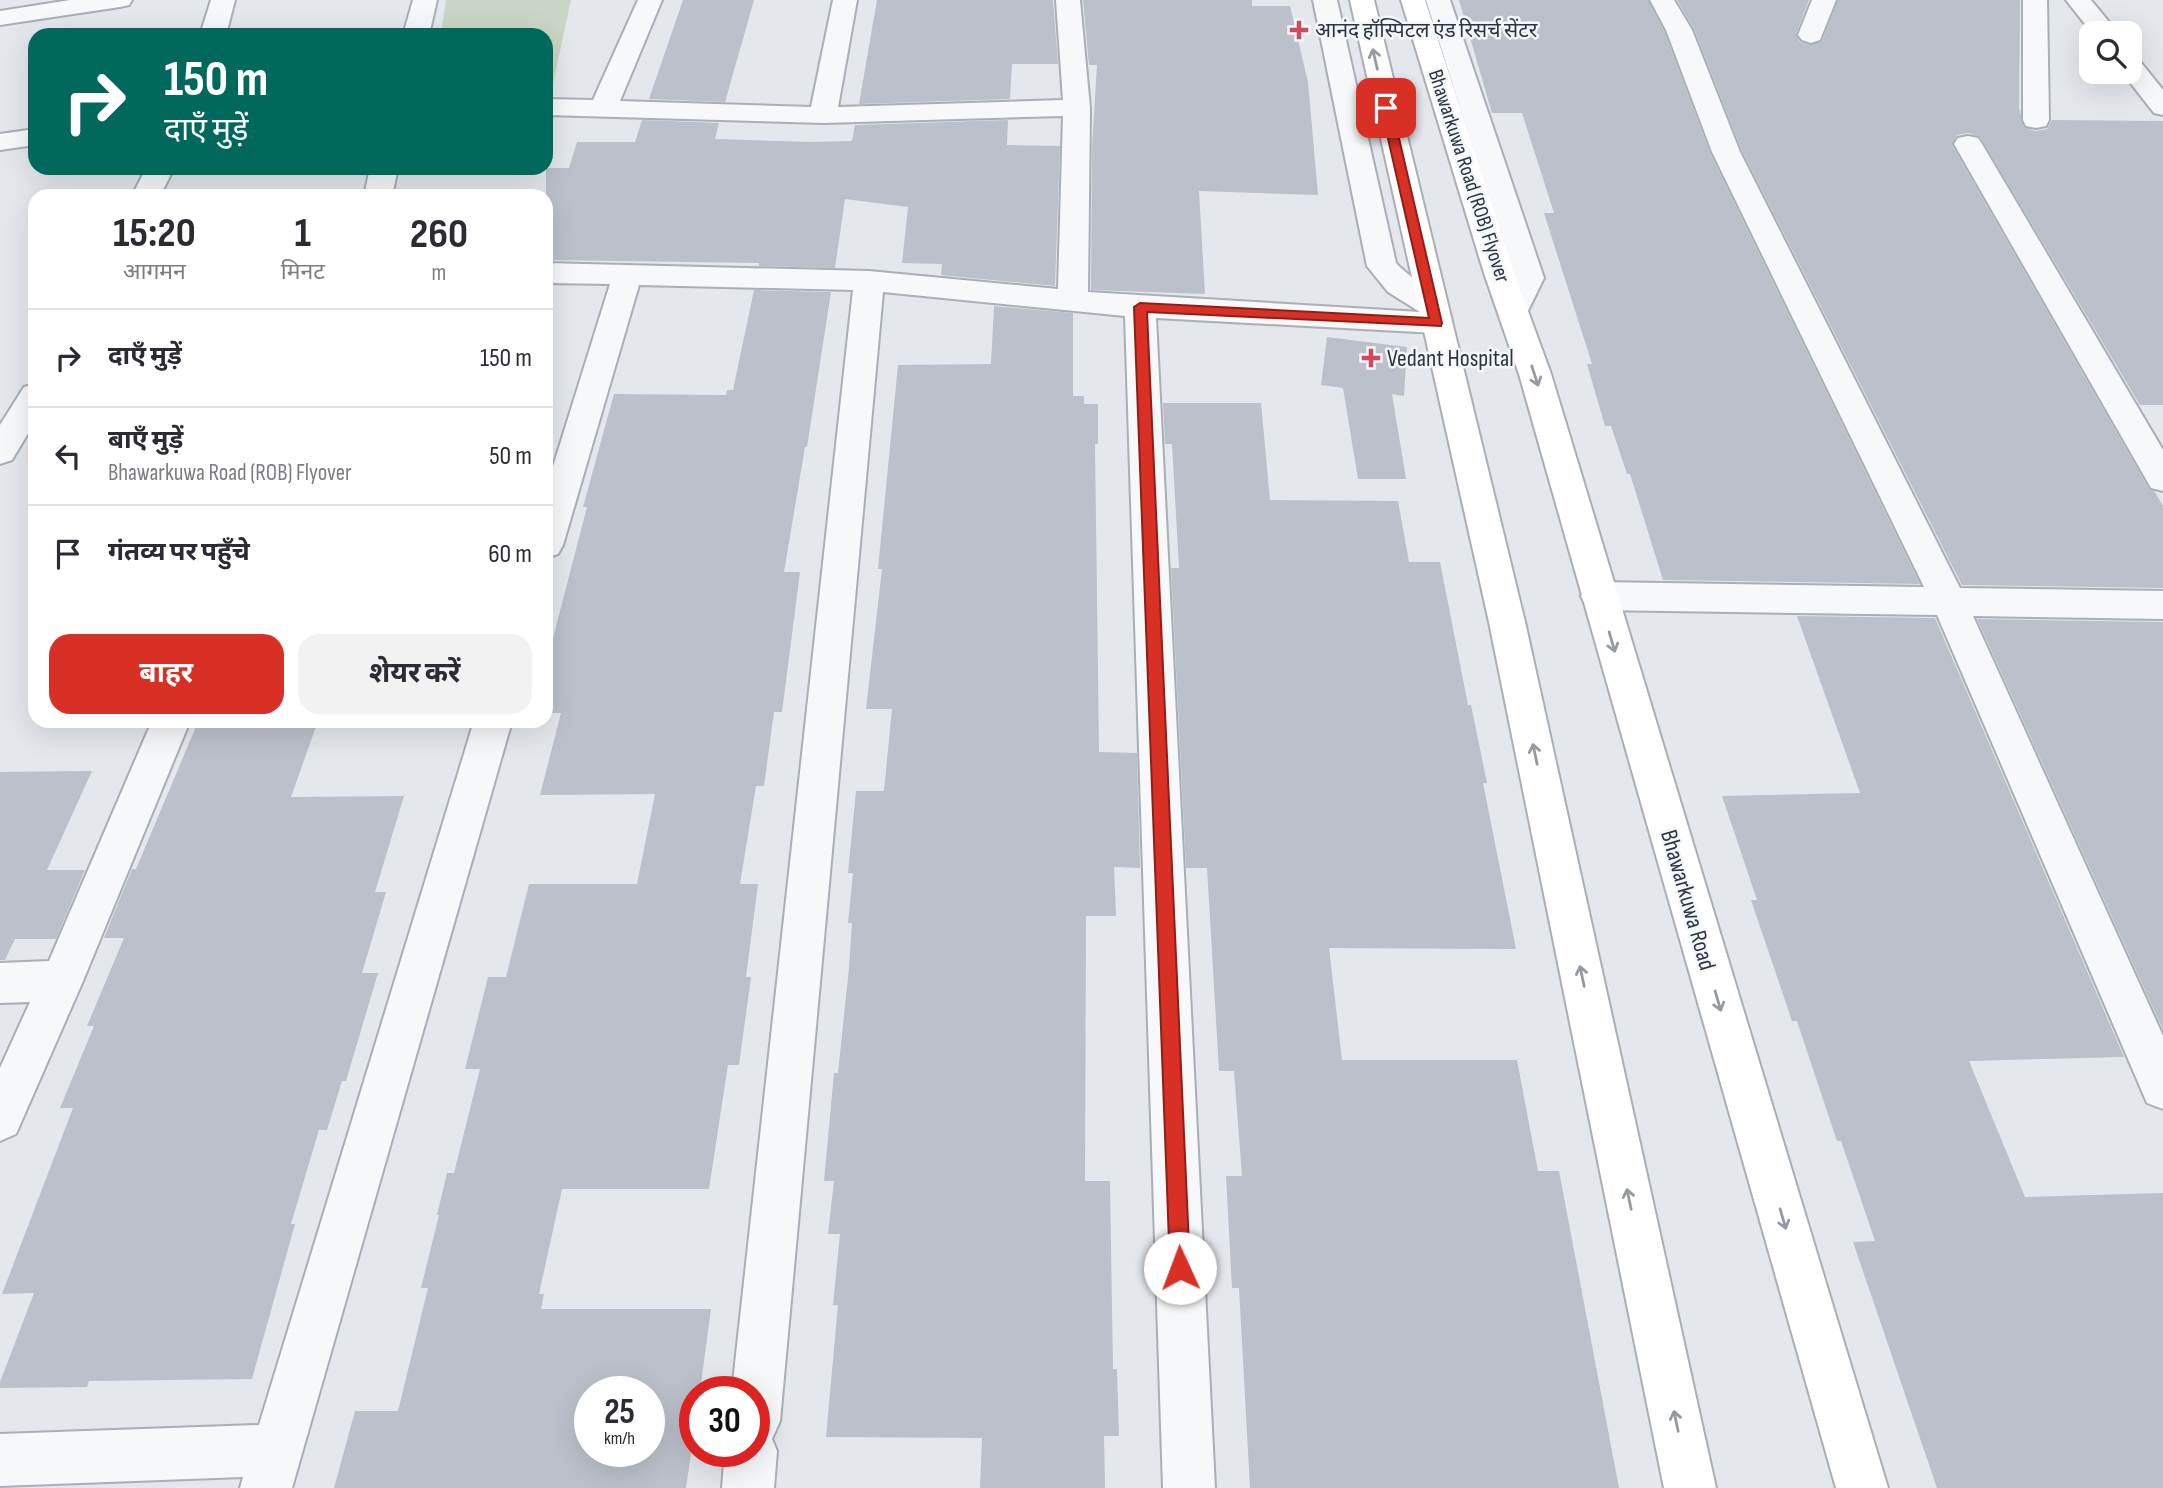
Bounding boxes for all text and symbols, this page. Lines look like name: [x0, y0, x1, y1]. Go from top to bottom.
place label: आनंद हॉस्पिटल एंड रिसर्च सेंटर: [1315, 18, 1538, 43]
marker: आनंद हॉस्पिटल एंड रिसर्च सेंटर: [1289, 20, 1309, 40]
map controls: [2079, 21, 2142, 84]
button: search: [2079, 21, 2142, 84]
one-way arrow: [1368, 48, 1382, 71]
text: 150 m: [164, 51, 268, 110]
icon: right: [49, 56, 140, 147]
street label: Bhawarkuwa Road (ROB) Flyover: [1423, 66, 1515, 286]
pin: [1356, 78, 1416, 138]
icon: arrive: [1367, 89, 1405, 127]
text: दाएँ मुड़ें: [164, 111, 248, 150]
text: 15:20: [113, 208, 196, 259]
text: 1: [295, 208, 311, 259]
text: 260: [410, 209, 468, 260]
text: आगमन: [123, 258, 186, 286]
text: मिनट: [281, 258, 325, 286]
text: m: [432, 259, 446, 287]
icon: right: [49, 339, 87, 377]
text: दाएँ मुड़ें: [108, 341, 182, 372]
text: 150 m: [480, 343, 532, 374]
place label: Vedant Hospital: [1387, 344, 1514, 373]
marker: Vedant Hospital: [1361, 348, 1381, 368]
one-way arrow: [1530, 365, 1543, 387]
text: बाएँ मुड़ें: [108, 425, 183, 456]
icon: left: [49, 437, 87, 475]
text: 50 m: [489, 441, 532, 472]
text: Bhawarkuwa Road (ROB) Flyover: [108, 459, 352, 487]
icon: arrive: [49, 535, 87, 573]
text: गंतव्य पर पहुँचे: [108, 537, 250, 568]
text: 60 m: [488, 539, 532, 570]
one-way arrow: [1607, 631, 1620, 653]
button: बाहर: [49, 634, 284, 714]
button: शेयर करें: [298, 634, 532, 714]
one-way arrow: [1527, 743, 1541, 766]
street label: Bhawarkuwa Road: [1654, 826, 1722, 974]
one-way arrow: [1574, 965, 1588, 988]
one-way arrow: [1713, 990, 1726, 1012]
one-way arrow: [1621, 1188, 1635, 1211]
one-way arrow: [1777, 1208, 1790, 1230]
position arrow: [1143, 1231, 1217, 1305]
speed limit sign: 30: [679, 1376, 770, 1467]
text: 25: [604, 1391, 635, 1434]
one-way arrow: [1669, 1410, 1683, 1433]
text: km/h: [604, 1428, 635, 1449]

